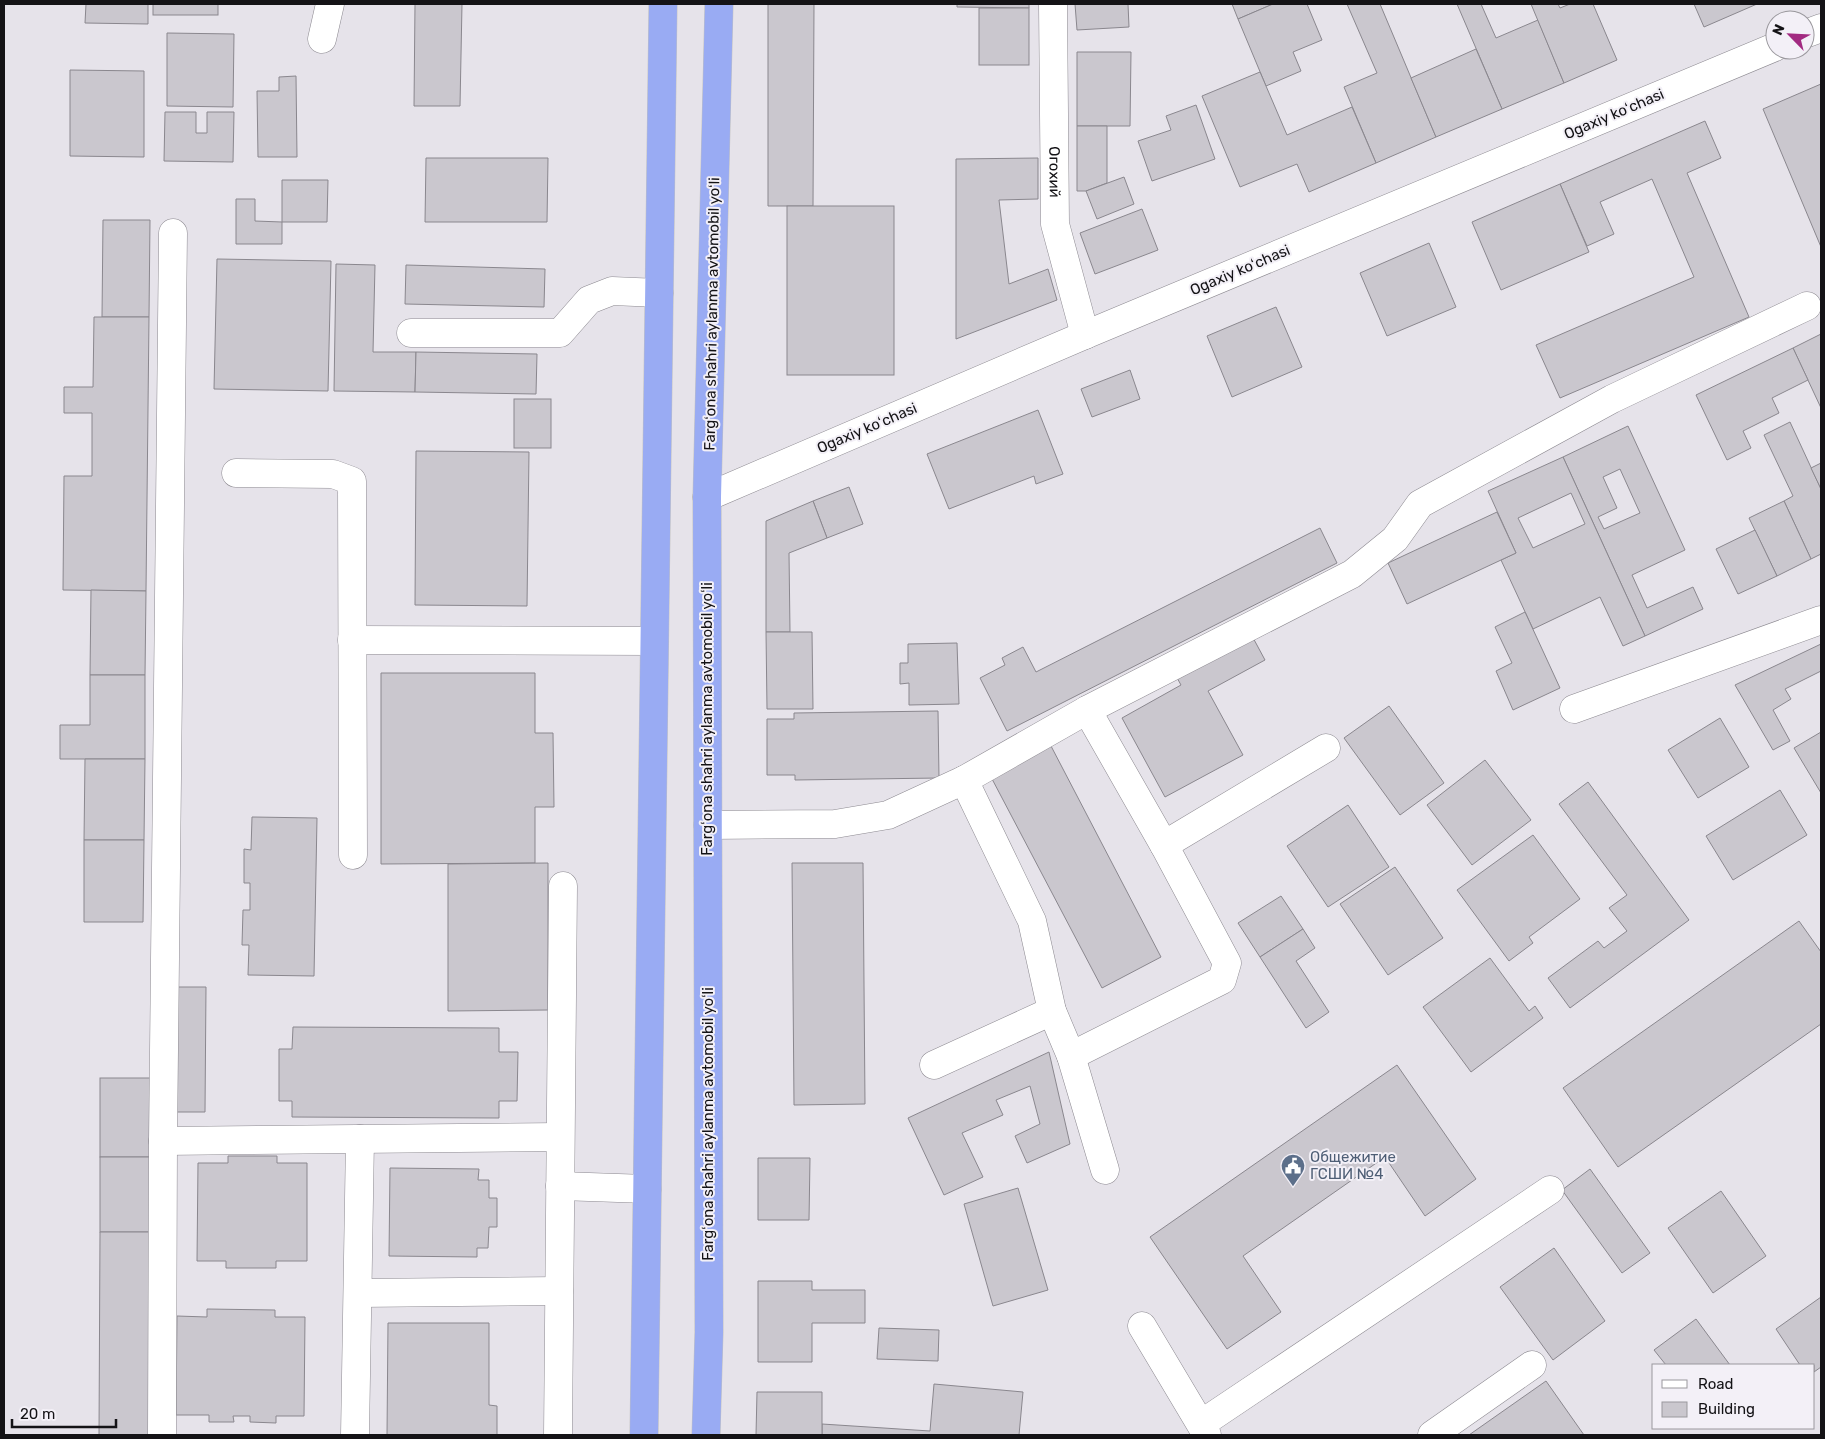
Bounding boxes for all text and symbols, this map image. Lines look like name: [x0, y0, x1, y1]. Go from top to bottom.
north arrow: [1765, 10, 1815, 60]
text: N: [1769, 22, 1788, 38]
street label: Ogaxiy koʻchasi: [1561, 85, 1667, 143]
street label: Огохий: [1045, 146, 1064, 198]
street label: Fargʻona shahri aylanma avtomobil yoʻli: [701, 177, 723, 451]
street label: Ogaxiy koʻchasi: [1187, 241, 1293, 299]
street label: Ogaxiy koʻchasi: [814, 399, 920, 457]
street label: Fargʻona shahri aylanma avtomobil yoʻli: [698, 582, 716, 856]
street label: Fargʻona shahri aylanma avtomobil yoʻli: [699, 987, 717, 1261]
place label: Общежитие ГСШИ №4: [1310, 1148, 1396, 1183]
public building icon: Общежитие ГСШИ №4: [1280, 1153, 1306, 1187]
legend: [1652, 1364, 1815, 1429]
text: Road: [1698, 1375, 1734, 1393]
scale bar: [12, 1396, 116, 1428]
text: Building: [1698, 1400, 1755, 1418]
text: 20 m: [20, 1405, 55, 1423]

